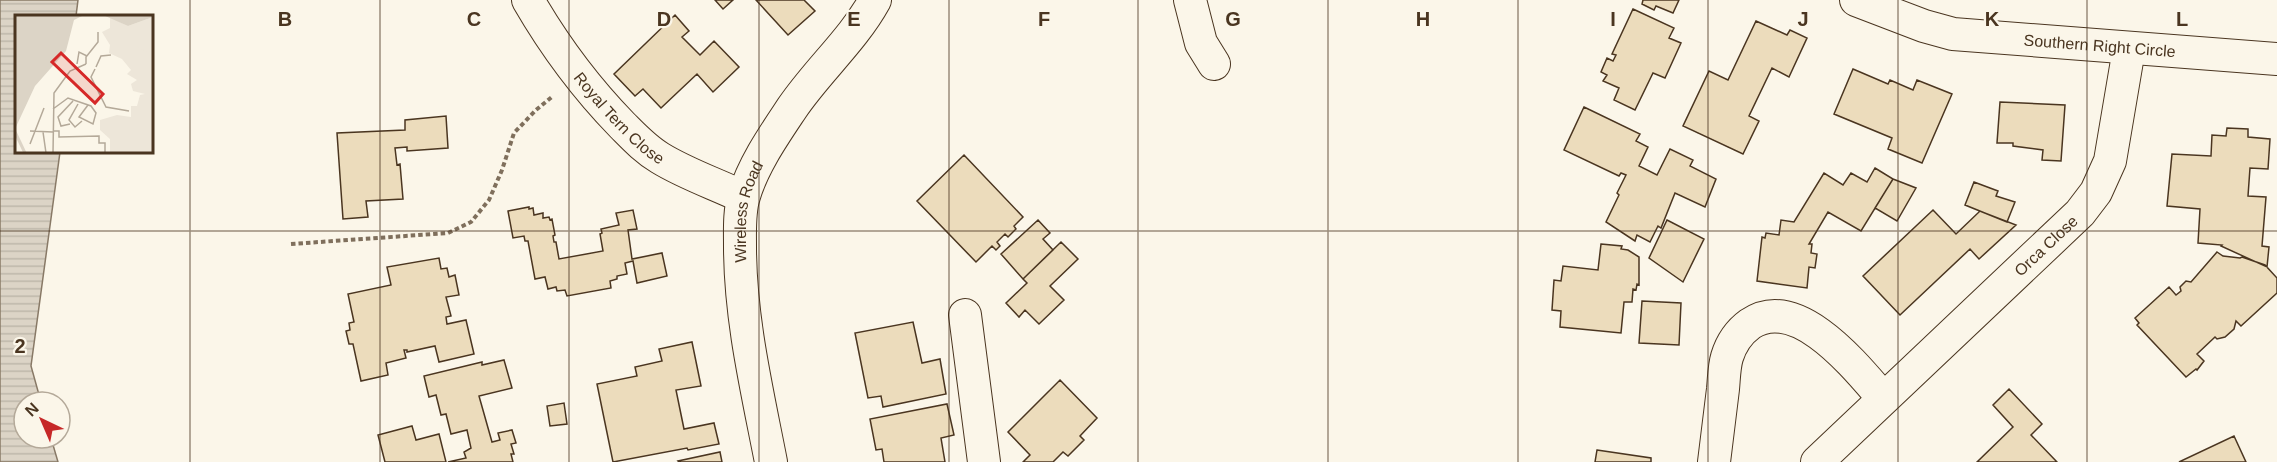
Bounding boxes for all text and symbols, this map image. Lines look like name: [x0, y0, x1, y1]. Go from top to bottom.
text: B: [278, 8, 292, 30]
text: C: [467, 8, 481, 30]
text: D: [657, 8, 671, 30]
text: E: [847, 8, 861, 30]
text: F: [1038, 8, 1050, 30]
text: G: [1225, 8, 1241, 30]
text: H: [1416, 8, 1430, 30]
text: I: [1610, 8, 1616, 30]
text: J: [1797, 8, 1809, 30]
text: K: [1985, 8, 2000, 30]
text: L: [2176, 8, 2188, 30]
inset map: [15, 15, 153, 153]
street label: Southern Right Circle: [2023, 31, 2176, 60]
street label: Royal Tern Close: [571, 69, 668, 167]
street label: Wireless Road: [731, 158, 766, 263]
street label: Orca Close: [2011, 212, 2081, 279]
text: 2: [14, 335, 26, 357]
north arrow: [12, 390, 72, 450]
text: N: [22, 399, 42, 420]

